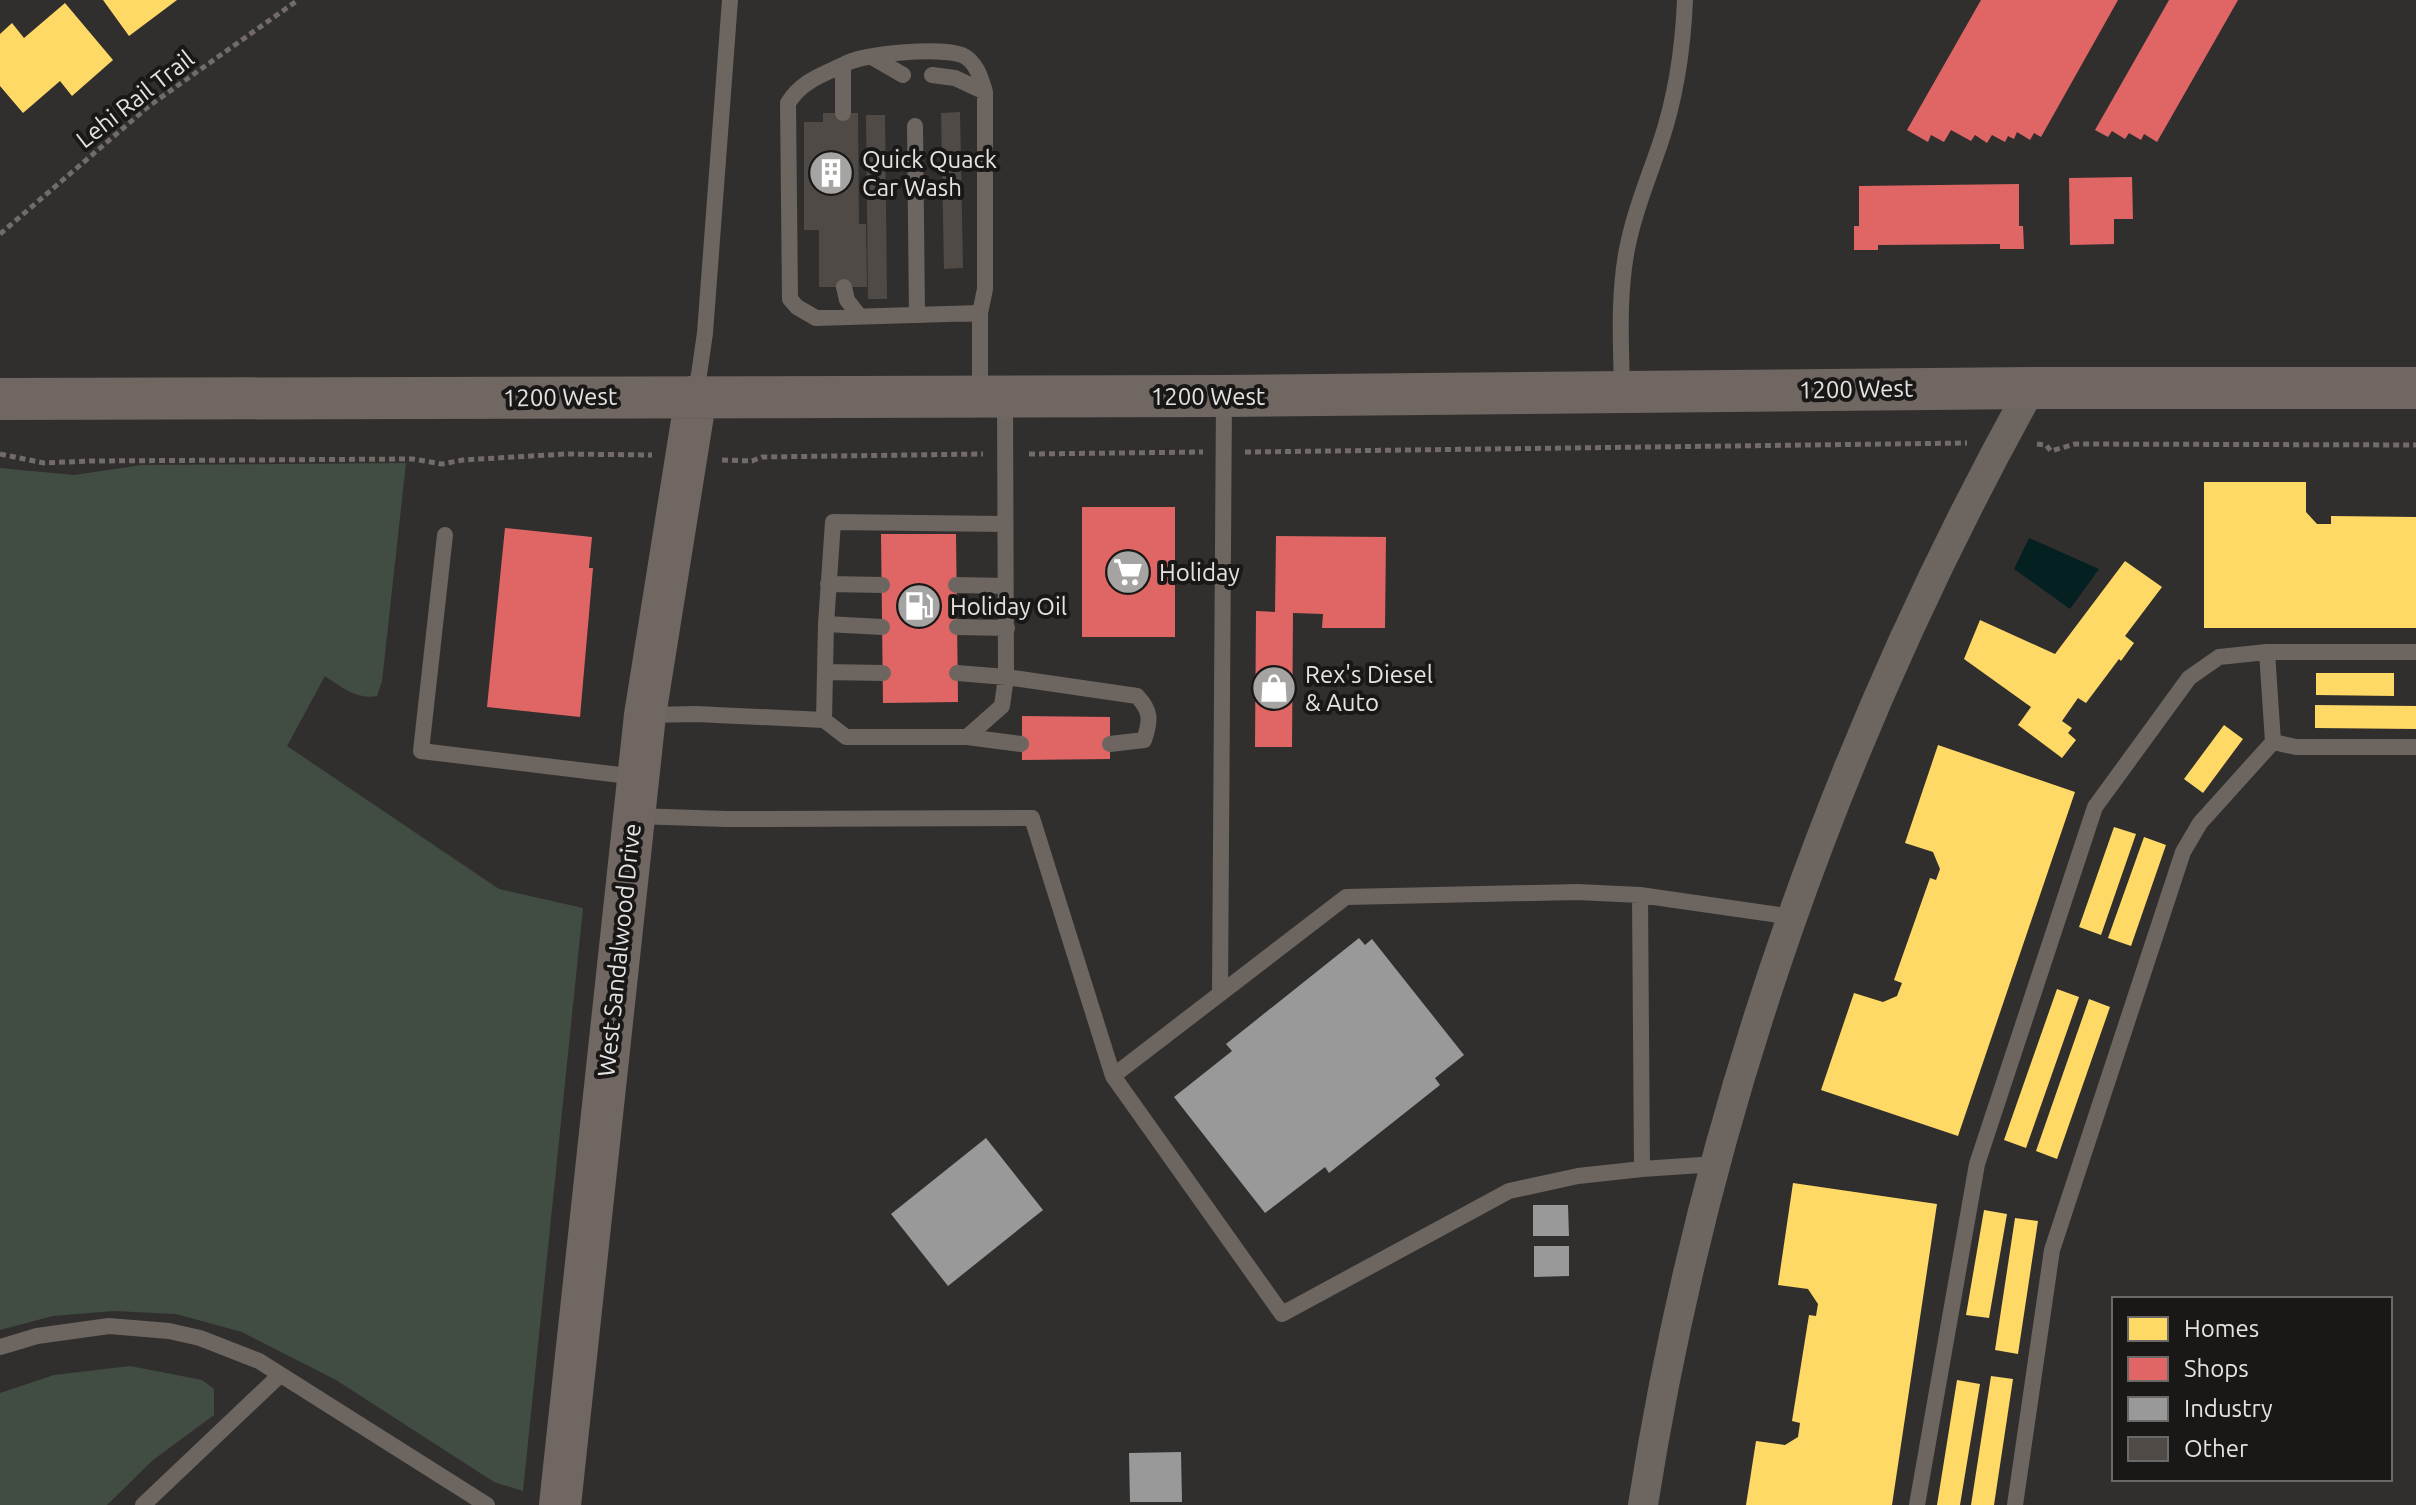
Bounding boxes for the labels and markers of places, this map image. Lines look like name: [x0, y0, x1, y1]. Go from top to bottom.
place label: Quick Quack Car Wash: [862, 146, 997, 201]
building icon: Quick Quack Car Wash: [807, 149, 855, 197]
supermarket icon: Holiday: [1104, 548, 1152, 596]
place label: Holiday: [1159, 559, 1240, 586]
fuel station icon: Holiday Oil: [895, 582, 943, 630]
place label: Holiday Oil: [950, 593, 1067, 620]
place label: Rex's Diesel & Auto: [1305, 661, 1433, 716]
shop icon: Rex's Diesel & Auto: [1250, 664, 1298, 712]

